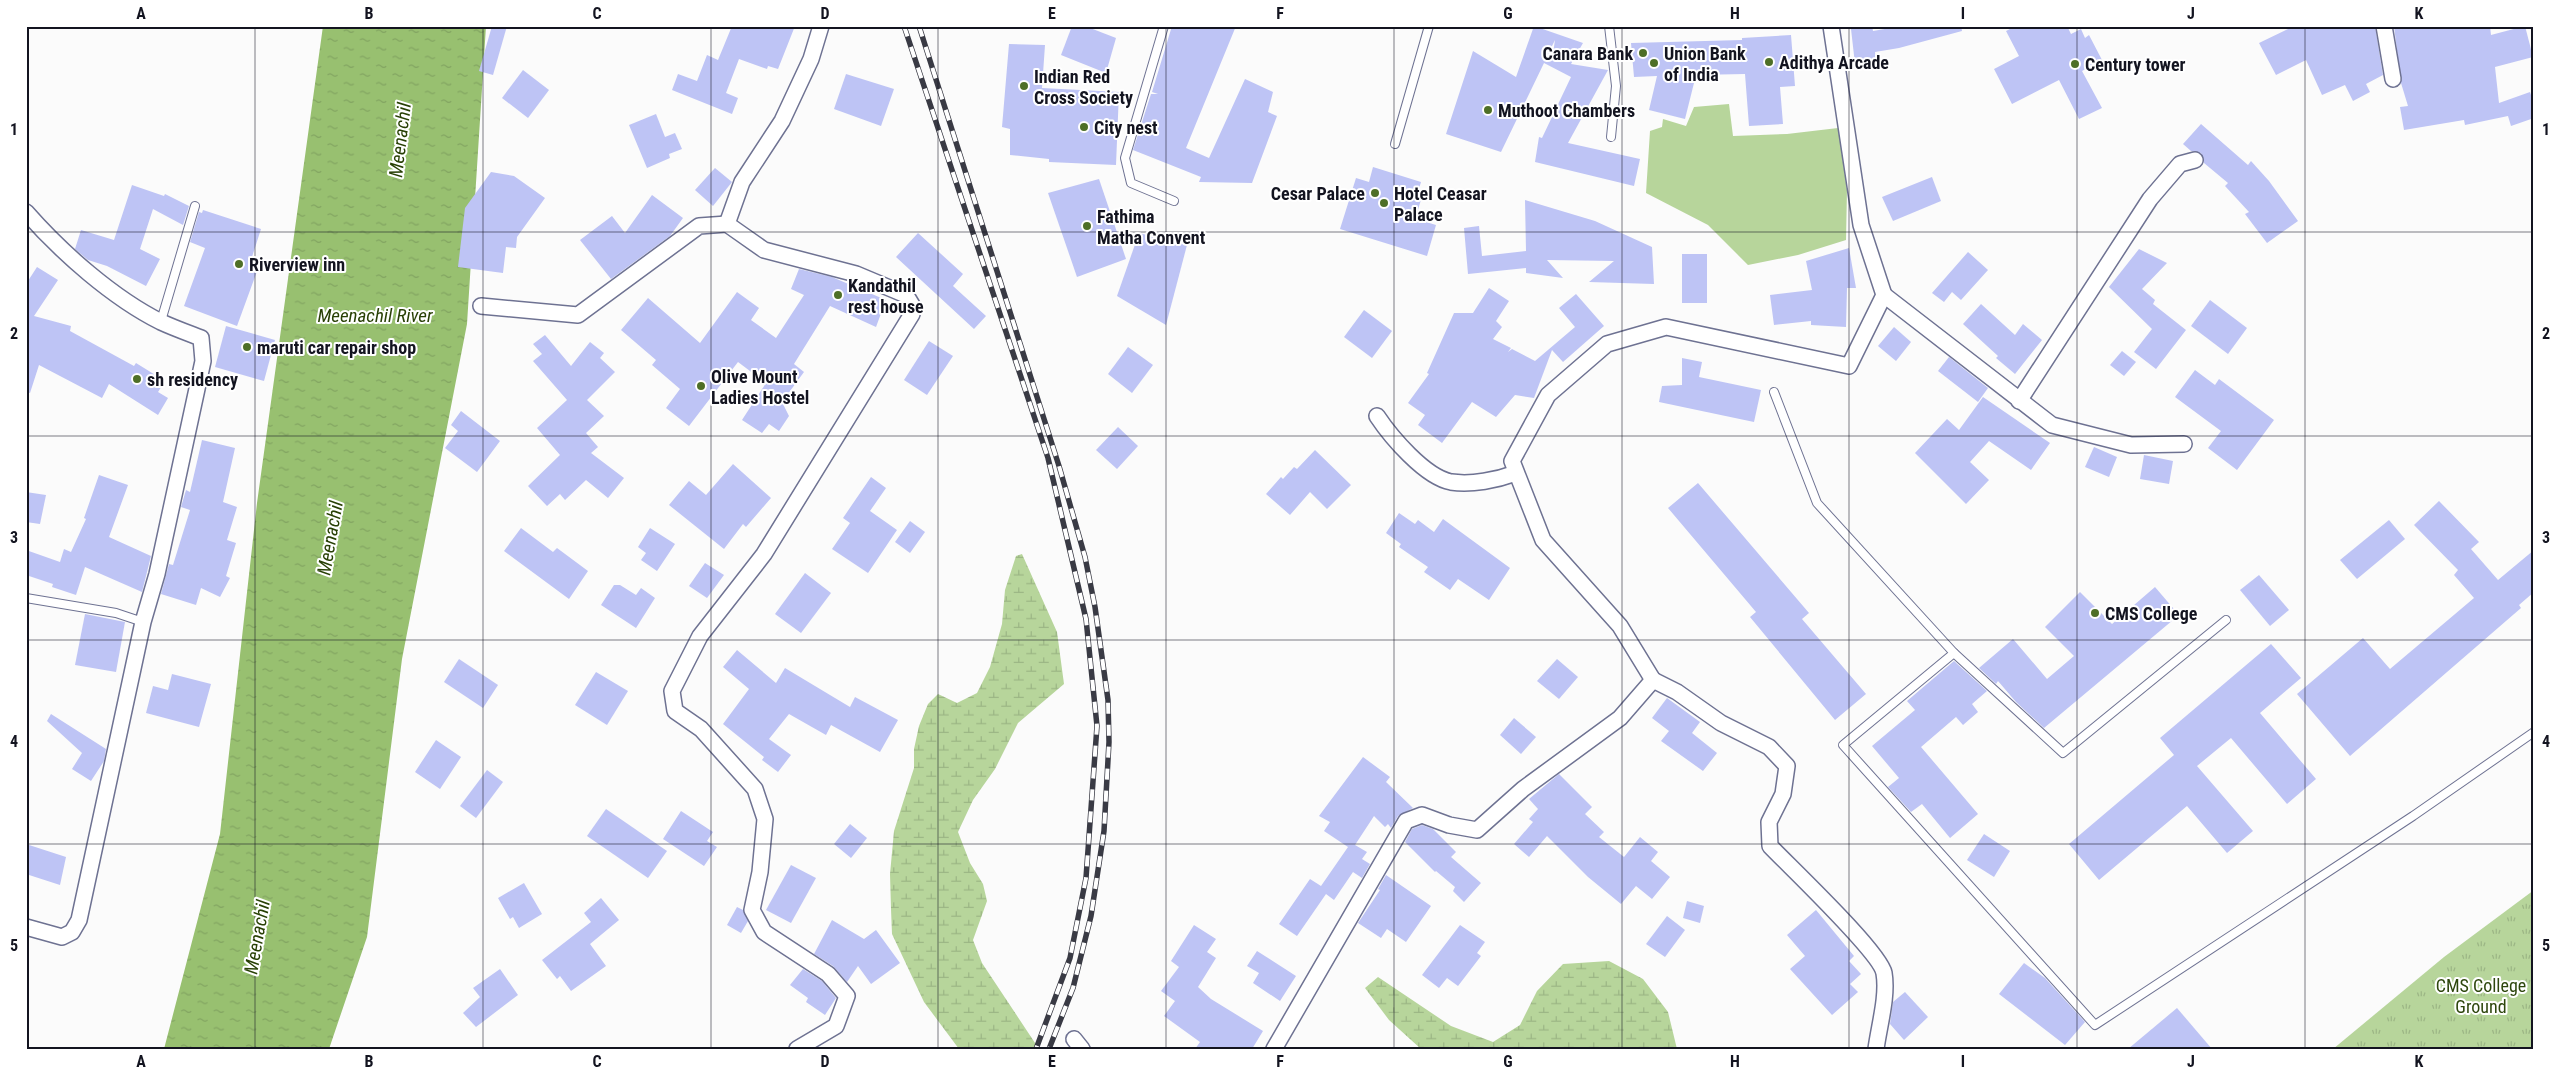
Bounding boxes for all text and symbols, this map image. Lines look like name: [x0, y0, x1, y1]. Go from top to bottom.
text: A: [136, 4, 146, 23]
text: B: [365, 4, 374, 23]
text: C: [592, 4, 602, 23]
text: D: [820, 4, 830, 23]
text: E: [1048, 4, 1056, 23]
text: F: [1276, 4, 1284, 23]
text: G: [1503, 4, 1513, 23]
text: H: [1730, 4, 1740, 23]
text: I: [1961, 4, 1965, 23]
text: J: [2187, 4, 2195, 23]
text: K: [2415, 4, 2424, 23]
place label: Canara Bank: [1543, 43, 1633, 64]
place label: Union Bank of India: [1664, 43, 1746, 85]
marker: Canara Bank: [1637, 47, 1649, 59]
place label: Adithya Arcade: [1779, 52, 1889, 73]
place label: Century tower: [2085, 54, 2186, 75]
marker: Adithya Arcade: [1763, 56, 1775, 68]
marker: Union Bank of India: [1648, 57, 1660, 69]
marker: Century tower: [2069, 58, 2081, 70]
place label: Indian Red Cross Society: [1034, 66, 1133, 108]
marker: Indian Red Cross Society: [1018, 80, 1030, 92]
place label: Muthoot Chambers: [1498, 100, 1635, 121]
water label: Meenachil: [384, 101, 416, 179]
marker: Muthoot Chambers: [1482, 104, 1494, 116]
place label: City nest: [1094, 117, 1158, 138]
text: 1: [10, 120, 18, 139]
text: 1: [2542, 120, 2550, 139]
marker: City nest: [1078, 121, 1090, 133]
place label: Cesar Palace: [1271, 183, 1365, 204]
place label: Hotel Ceasar Palace: [1394, 183, 1487, 225]
marker: Cesar Palace: [1369, 187, 1381, 199]
marker: Hotel Ceasar Palace: [1378, 197, 1390, 209]
place label: Fathima Matha Convent: [1097, 206, 1206, 248]
marker: Fathima Matha Convent: [1081, 220, 1093, 232]
place label: Riverview inn: [249, 254, 345, 275]
marker: Riverview inn: [233, 258, 245, 270]
place label: Kandathil rest house: [848, 275, 924, 317]
marker: Kandathil rest house: [832, 289, 844, 301]
water label: Meenachil River: [317, 304, 433, 327]
text: 2: [10, 324, 18, 343]
text: 2: [2542, 324, 2550, 343]
place label: maruti car repair shop: [257, 337, 416, 358]
marker: maruti car repair shop: [241, 341, 253, 353]
place label: Olive Mount Ladies Hostel: [711, 366, 809, 408]
place label: sh residency: [147, 369, 238, 390]
marker: sh residency: [131, 373, 143, 385]
marker: Olive Mount Ladies Hostel: [695, 380, 707, 392]
water label: Meenachil: [312, 498, 348, 577]
text: 3: [10, 528, 18, 547]
text: 3: [2542, 528, 2550, 547]
place label: CMS College: [2105, 603, 2198, 624]
marker: CMS College: [2089, 607, 2101, 619]
text: 4: [10, 732, 18, 751]
text: 4: [2542, 732, 2550, 751]
water label: Meenachil: [239, 897, 275, 976]
text: 5: [10, 936, 18, 955]
text: 5: [2542, 936, 2550, 955]
park label: CMS College Ground: [2436, 975, 2526, 1017]
text: A: [136, 1052, 146, 1071]
text: B: [365, 1052, 374, 1071]
text: C: [592, 1052, 602, 1071]
text: D: [820, 1052, 830, 1071]
text: E: [1048, 1052, 1056, 1071]
text: F: [1276, 1052, 1284, 1071]
text: G: [1503, 1052, 1513, 1071]
text: H: [1730, 1052, 1740, 1071]
text: I: [1961, 1052, 1965, 1071]
text: J: [2187, 1052, 2195, 1071]
text: K: [2415, 1052, 2424, 1071]

